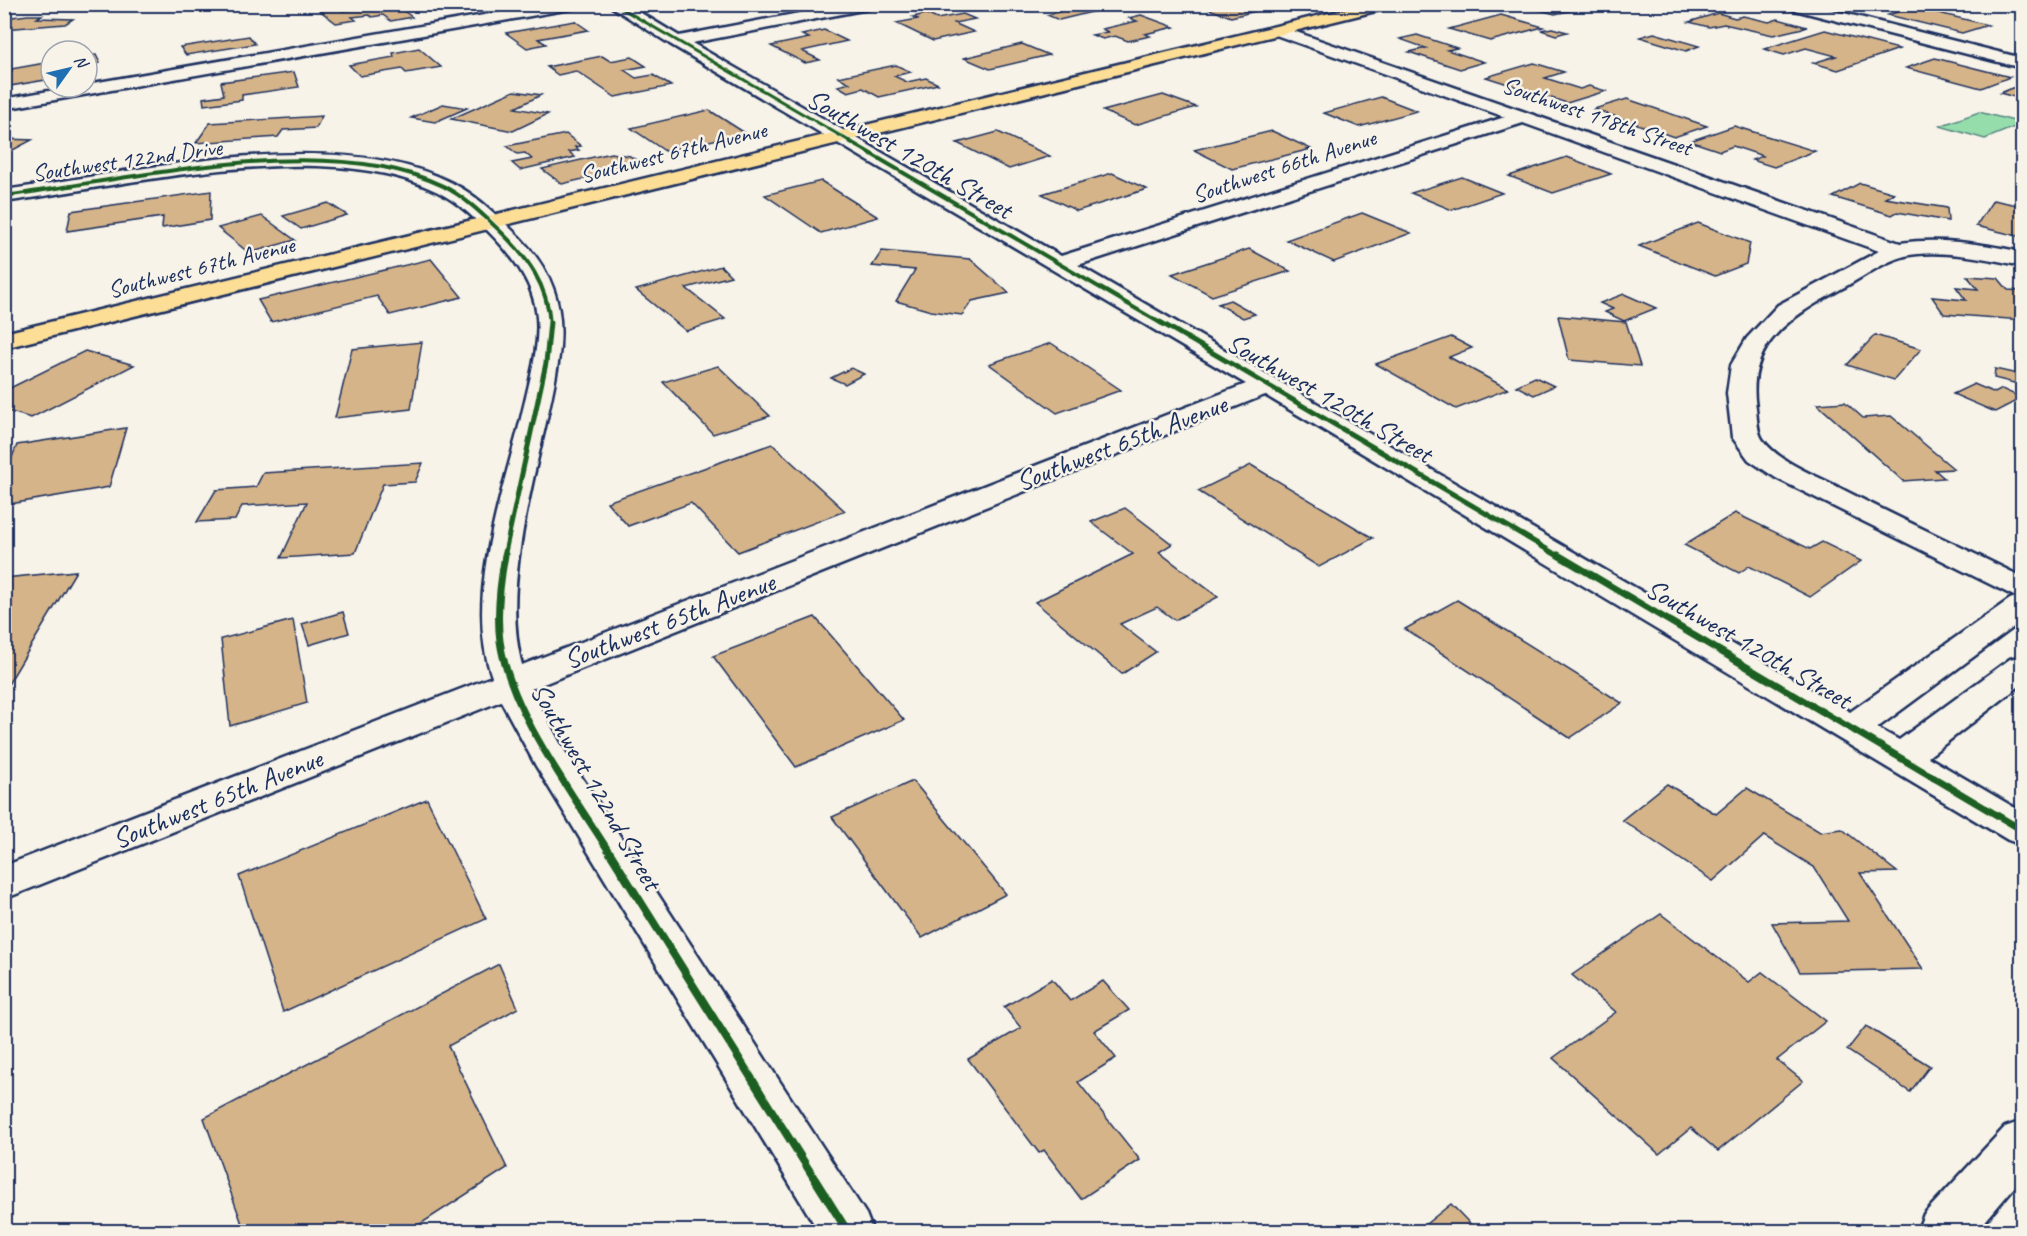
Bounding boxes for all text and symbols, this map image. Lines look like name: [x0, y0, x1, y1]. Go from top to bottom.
north arrow: [39, 39, 99, 99]
text: N: [70, 51, 93, 73]
street label: Southwest 118th Street: [1498, 69, 1698, 163]
street label: Southwest 120th Street: [801, 80, 1021, 228]
street label: Southwest 67th Avenue: [577, 114, 772, 190]
street label: Southwest 66th Avenue: [1188, 122, 1382, 210]
street label: Southwest 122nd Drive: [30, 132, 226, 188]
street label: Southwest 67th Avenue: [105, 229, 300, 305]
street label: Southwest 120th Street: [1221, 324, 1441, 472]
street label: Southwest 65th Avenue: [1011, 385, 1233, 499]
street label: Southwest 65th Avenue: [559, 563, 781, 677]
street label: Southwest 120th Street: [1640, 570, 1860, 718]
street label: Southwest 122nd Street: [523, 676, 671, 898]
street label: Southwest 65th Avenue: [107, 740, 329, 856]

